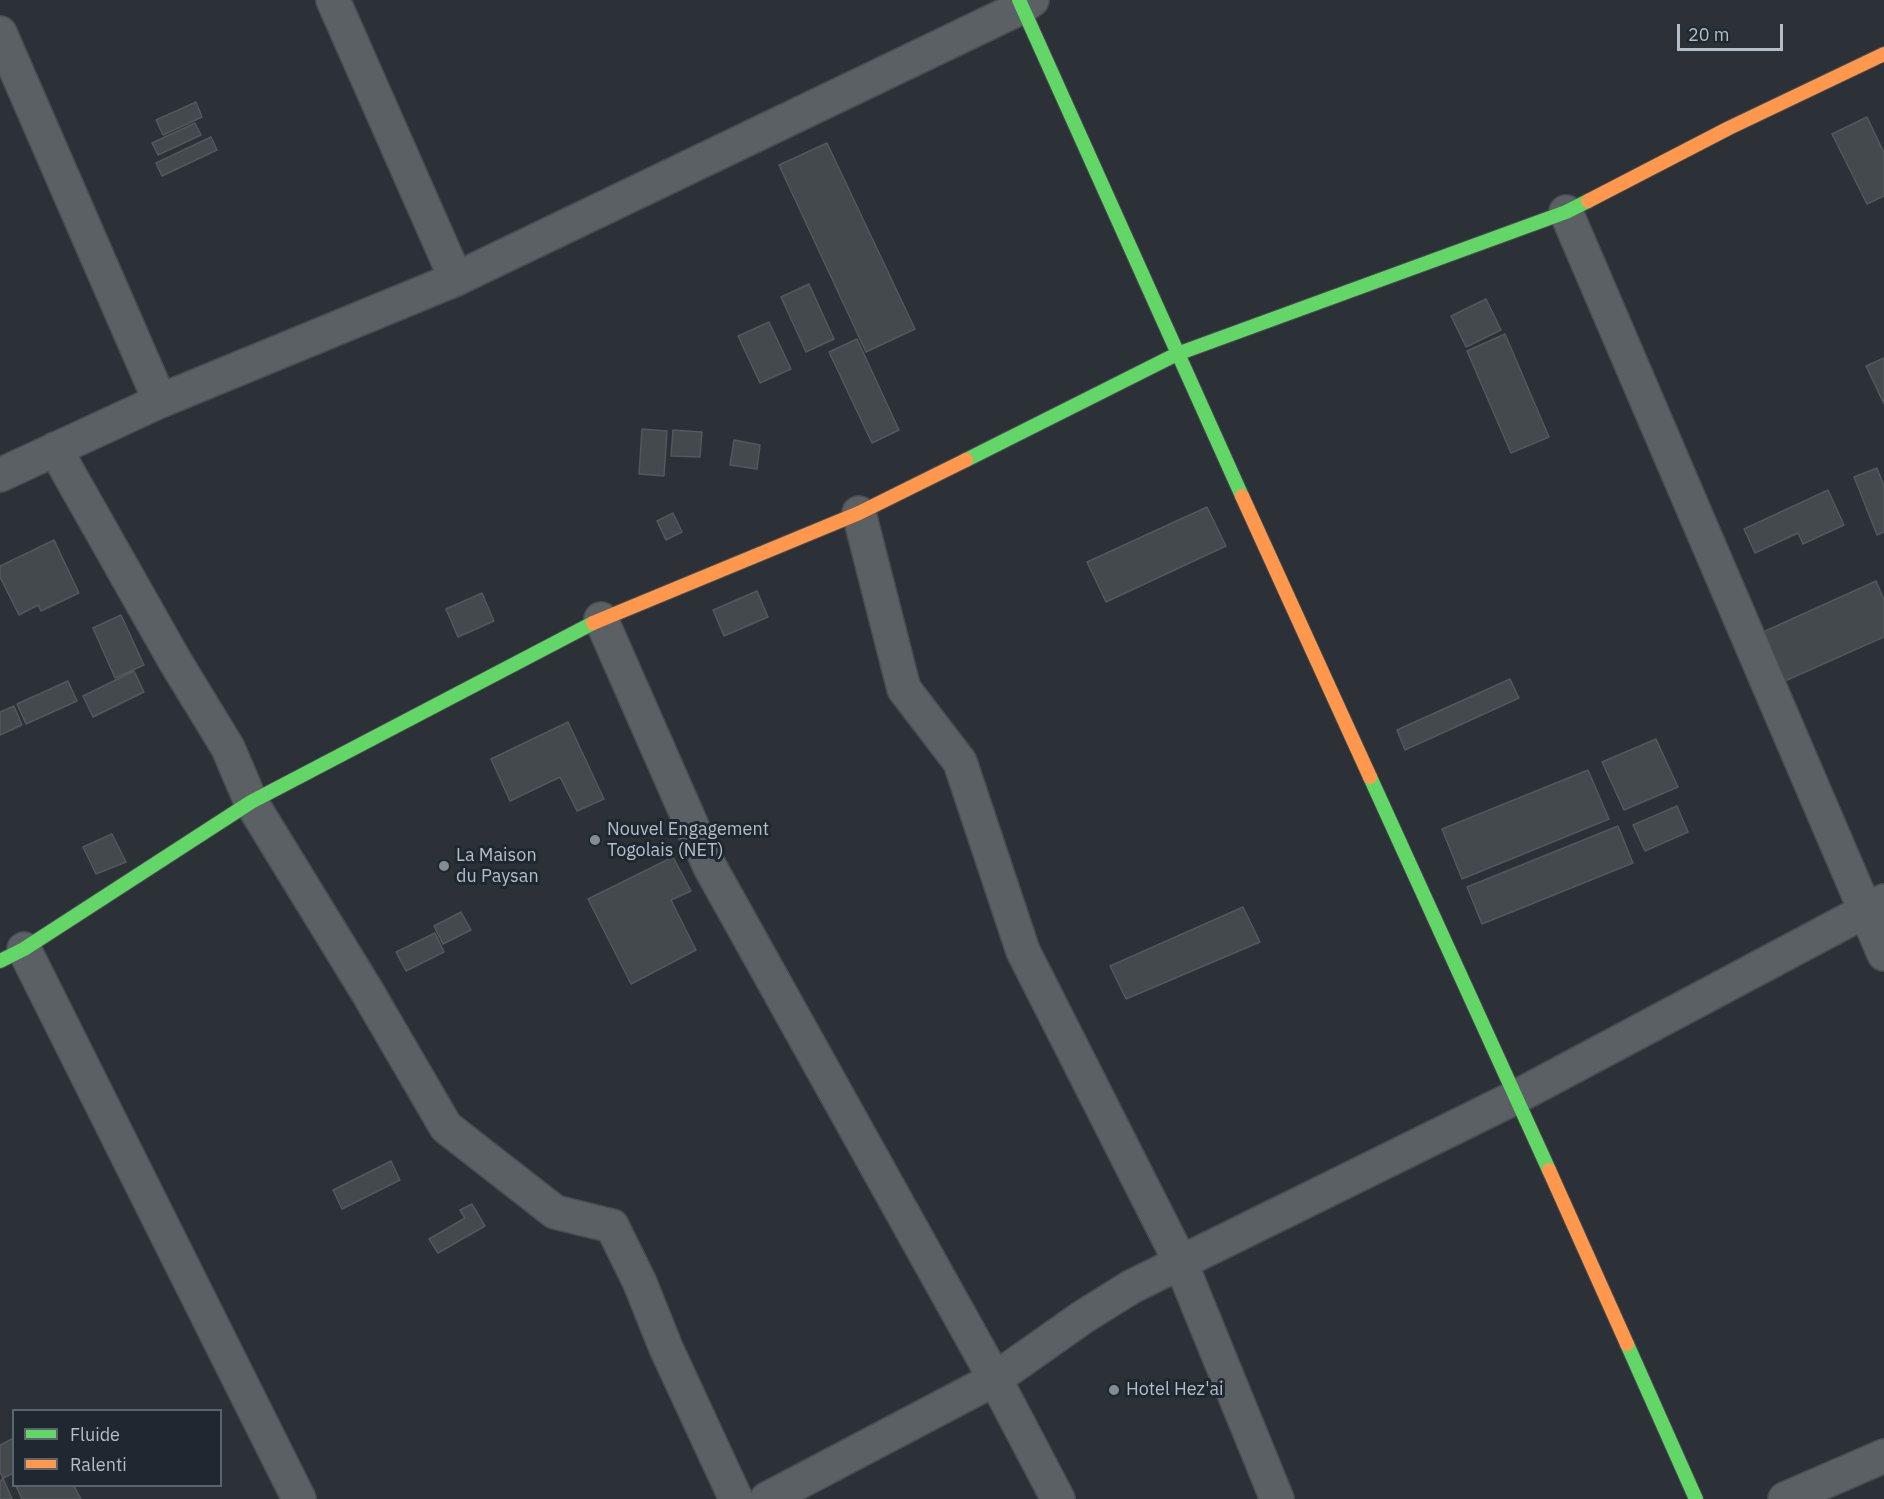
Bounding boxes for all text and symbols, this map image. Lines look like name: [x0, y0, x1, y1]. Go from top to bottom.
scale bar: [1680, 12, 1786, 50]
text: 20 m: [1688, 23, 1730, 46]
place label: Nouvel Engagement Togolais (NET): [607, 819, 769, 862]
marker: Nouvel Engagement Togolais (NET): [588, 833, 602, 847]
place label: La Maison du Paysan: [456, 845, 539, 888]
marker: La Maison du Paysan: [437, 859, 451, 873]
place label: Hotel Hez'ai: [1126, 1379, 1224, 1401]
marker: Hotel Hez'ai: [1107, 1383, 1121, 1397]
legend: [12, 1409, 222, 1487]
text: Fluide: [70, 1423, 120, 1446]
text: Ralenti: [70, 1453, 127, 1476]

